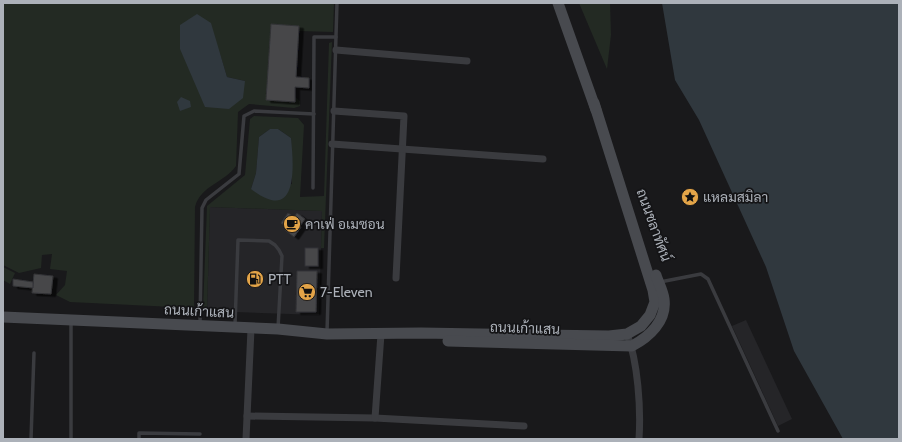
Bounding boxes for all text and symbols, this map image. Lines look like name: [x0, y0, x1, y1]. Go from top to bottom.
street label: ถนนชลาทัศน์: [633, 186, 675, 264]
place icon: แหลมสมิลา: [680, 187, 700, 207]
place label: แหลมสมิลา: [703, 188, 768, 206]
cafe icon: คาเฟ่ อเมซอน: [282, 214, 302, 234]
place label: คาเฟ่ อเมซอน: [305, 215, 385, 233]
fuel station icon: PTT: [245, 269, 265, 289]
place label: PTT: [268, 270, 291, 288]
supermarket icon: 7-Eleven: [297, 282, 317, 302]
place label: 7-Eleven: [320, 283, 373, 301]
street label: ถนนเก้าแสน: [163, 300, 235, 322]
street label: ถนนเก้าแสน: [490, 318, 561, 338]

